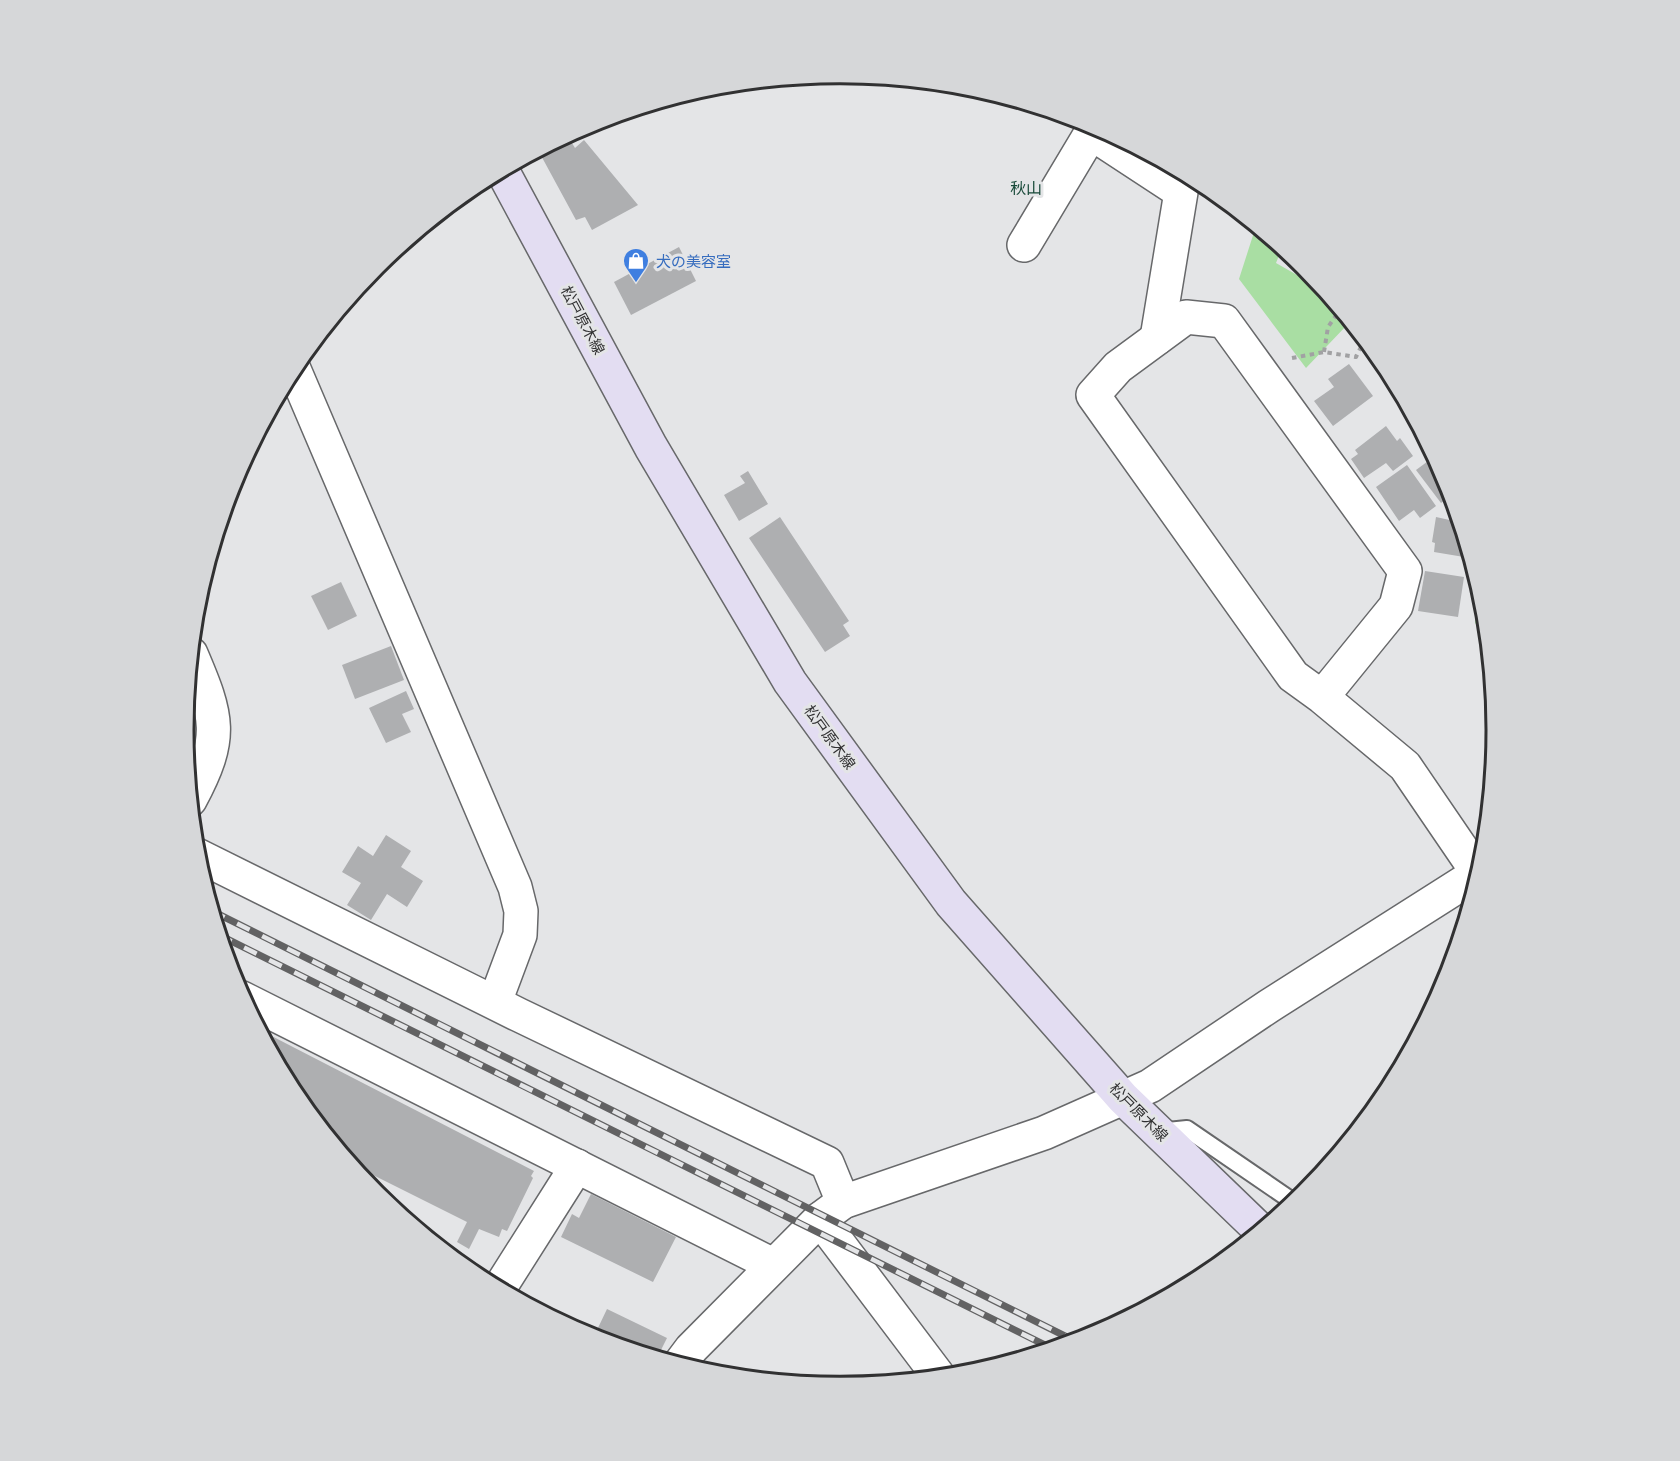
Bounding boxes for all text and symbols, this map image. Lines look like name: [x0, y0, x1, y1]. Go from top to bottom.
district label: 秋山: [1010, 179, 1042, 197]
shop icon: 犬の美容室: [621, 246, 651, 284]
place label: 犬の美容室: [656, 253, 731, 270]
street label: 松戸原木線: [558, 283, 608, 357]
street label: 松戸原木線: [801, 702, 859, 772]
street label: 松戸原木線: [1106, 1079, 1172, 1145]

